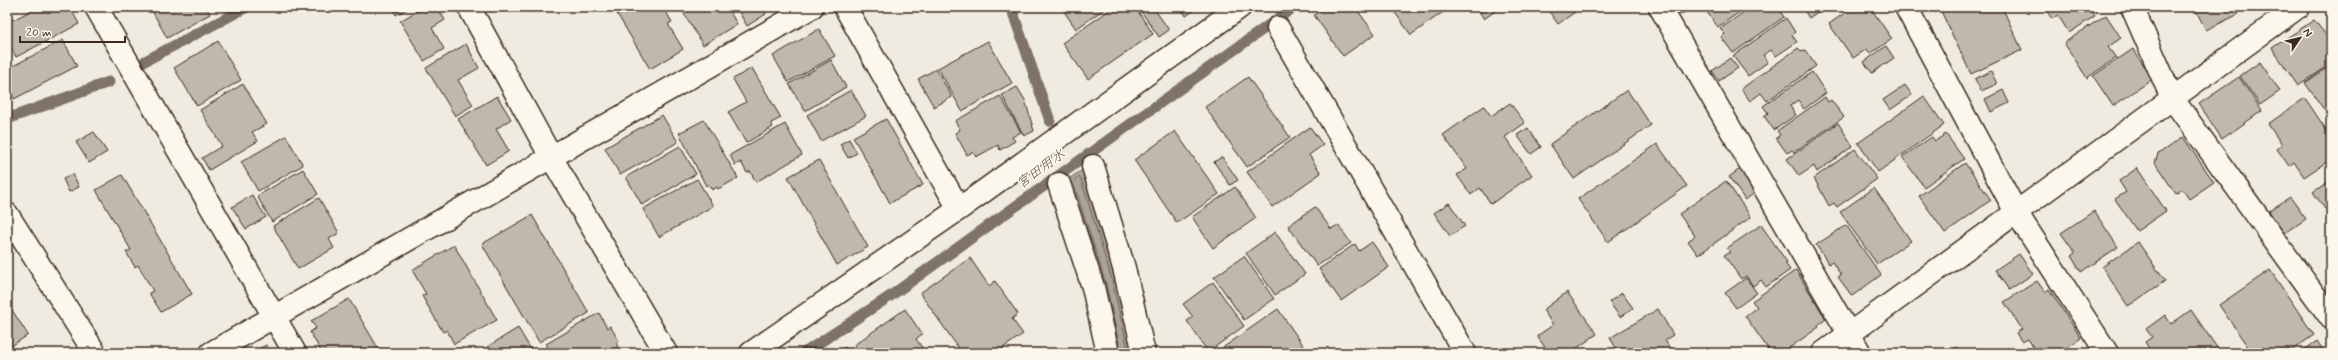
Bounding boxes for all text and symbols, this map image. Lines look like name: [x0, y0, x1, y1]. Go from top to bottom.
scale bar: [20, 18, 125, 44]
north arrow: [2280, 18, 2320, 58]
text: 20 m: [26, 25, 52, 41]
text: N: [2300, 26, 2315, 40]
water label: 宮田用水: [1013, 145, 1069, 193]

